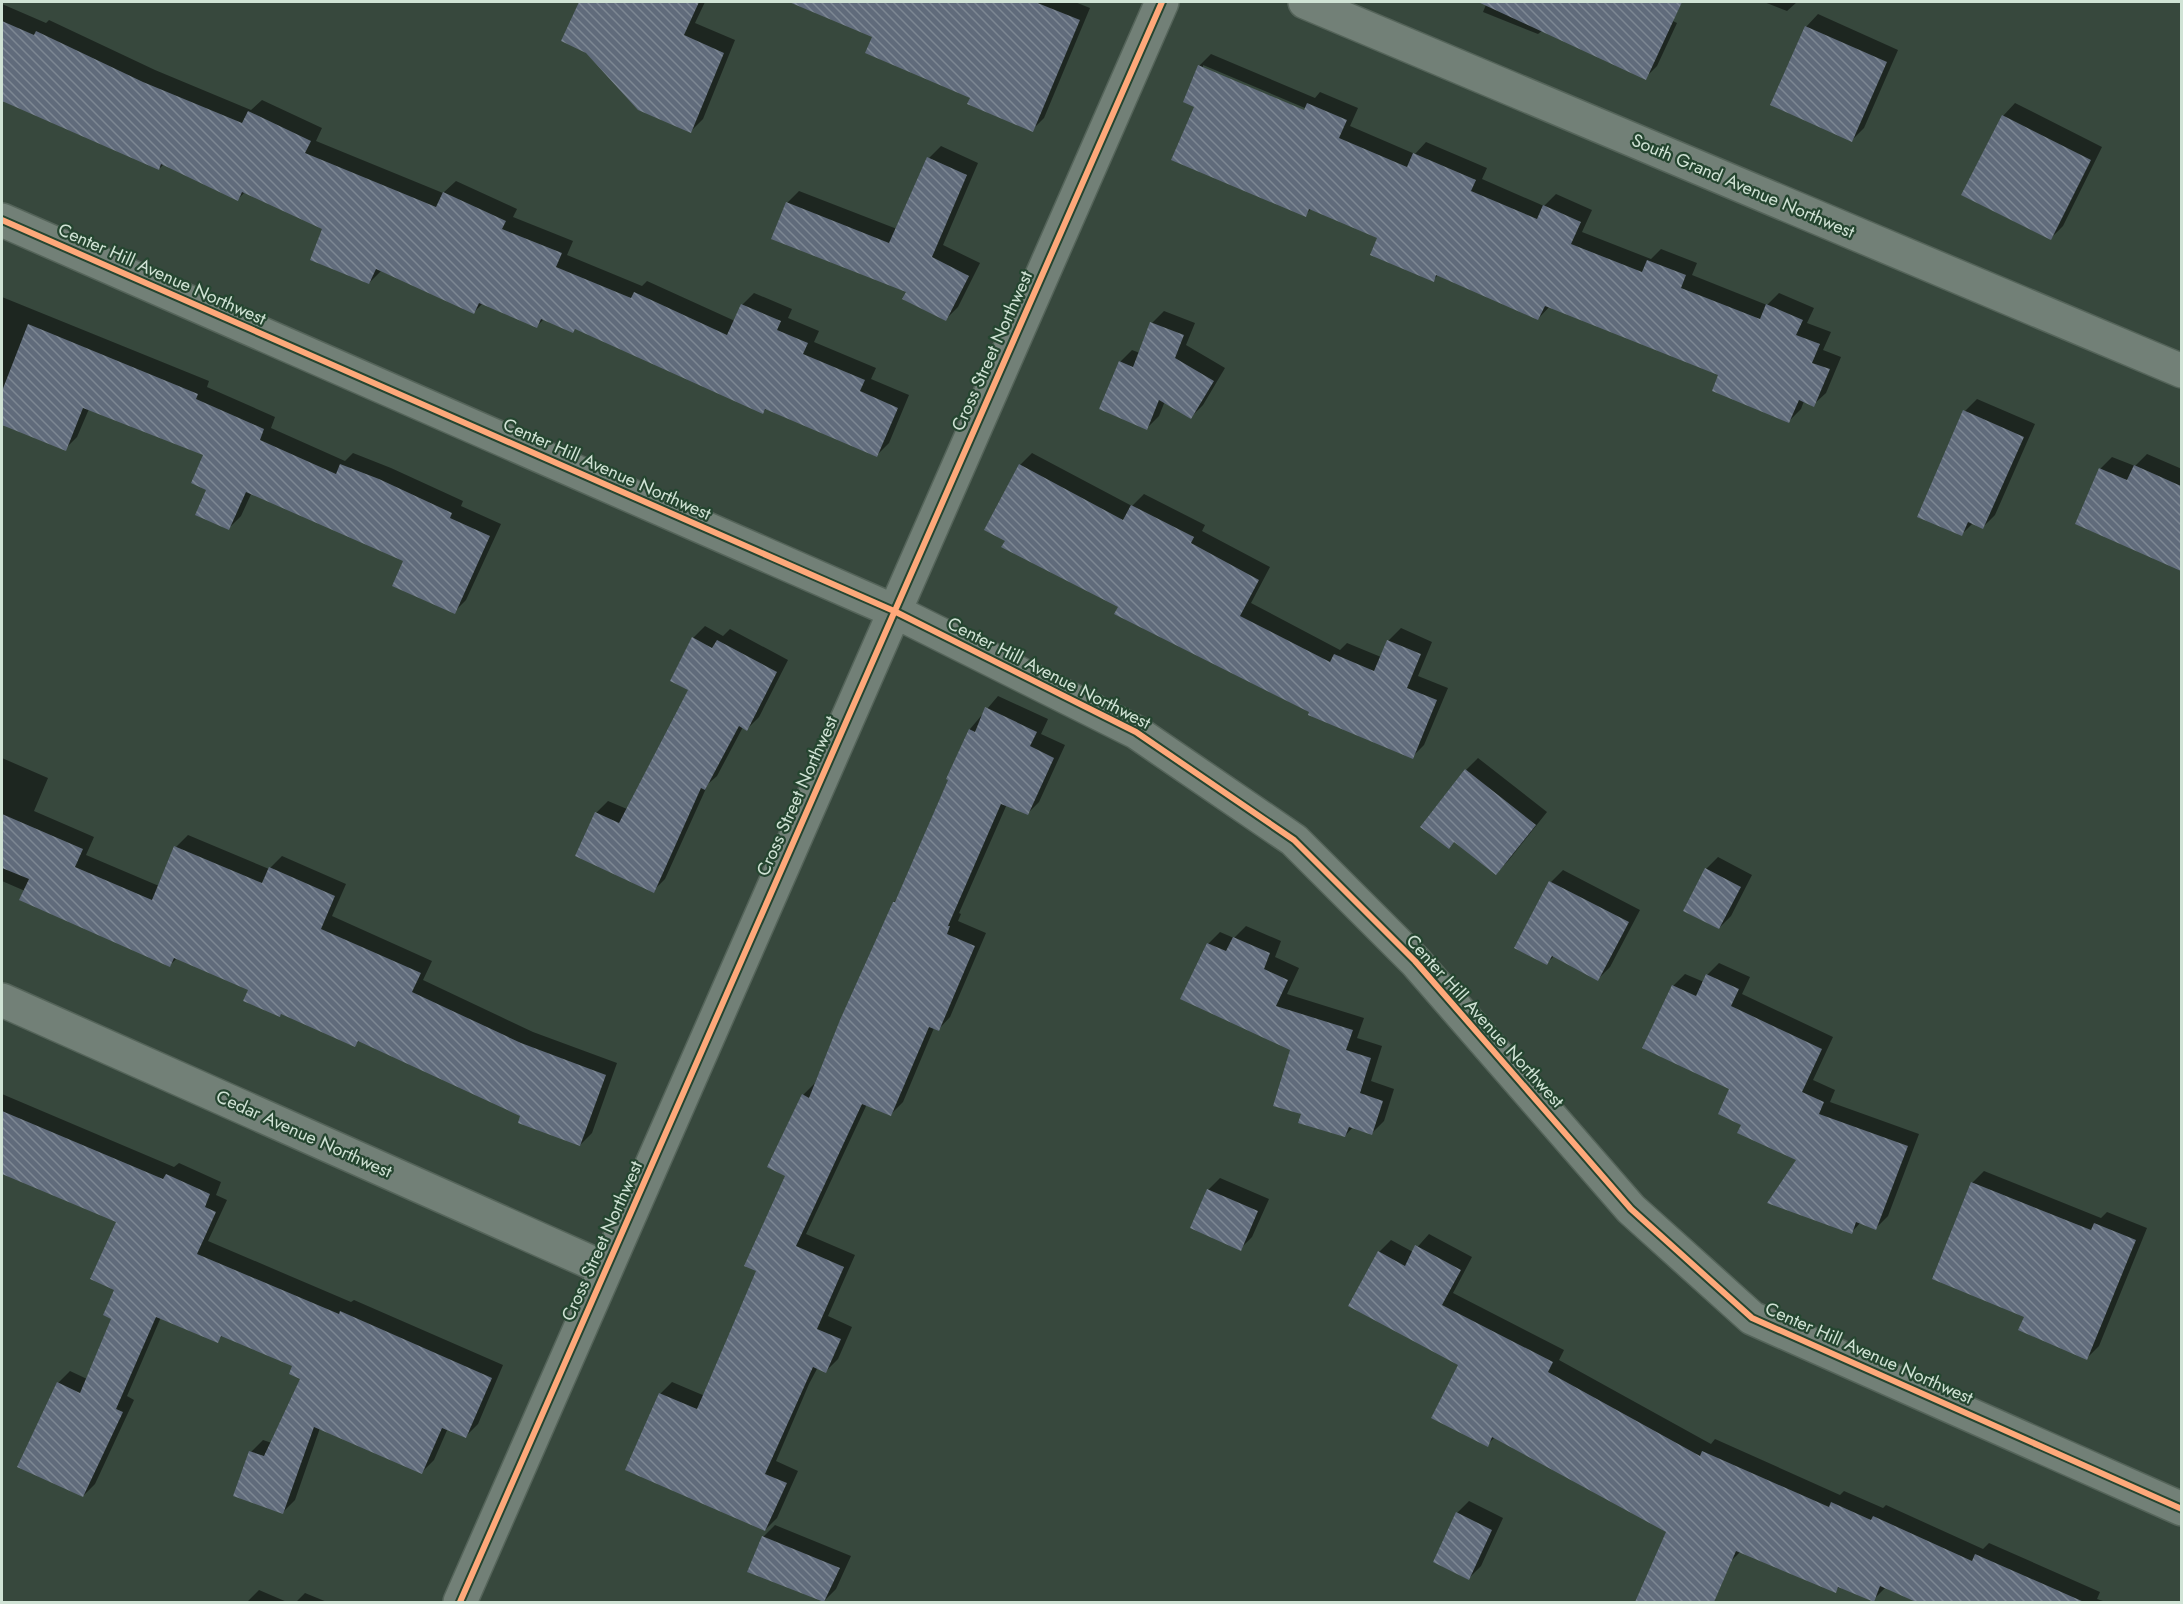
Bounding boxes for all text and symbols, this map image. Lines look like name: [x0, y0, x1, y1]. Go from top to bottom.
street label: South Grand Avenue Northwest: [1627, 127, 1859, 245]
street label: Center Hill Avenue Northwest: [54, 216, 271, 332]
street label: Cross Street Northwest: [945, 266, 1039, 435]
street label: Center Hill Avenue Northwest: [499, 411, 716, 527]
street label: Center Hill Avenue Northwest: [943, 610, 1156, 736]
street label: Cross Street Northwest: [750, 711, 844, 880]
street label: Center Hill Avenue Northwest: [1400, 929, 1571, 1114]
street label: Cedar Avenue Northwest: [212, 1083, 397, 1185]
street label: Cross Street Northwest: [555, 1156, 649, 1325]
street label: Center Hill Avenue Northwest: [1761, 1295, 1978, 1411]

